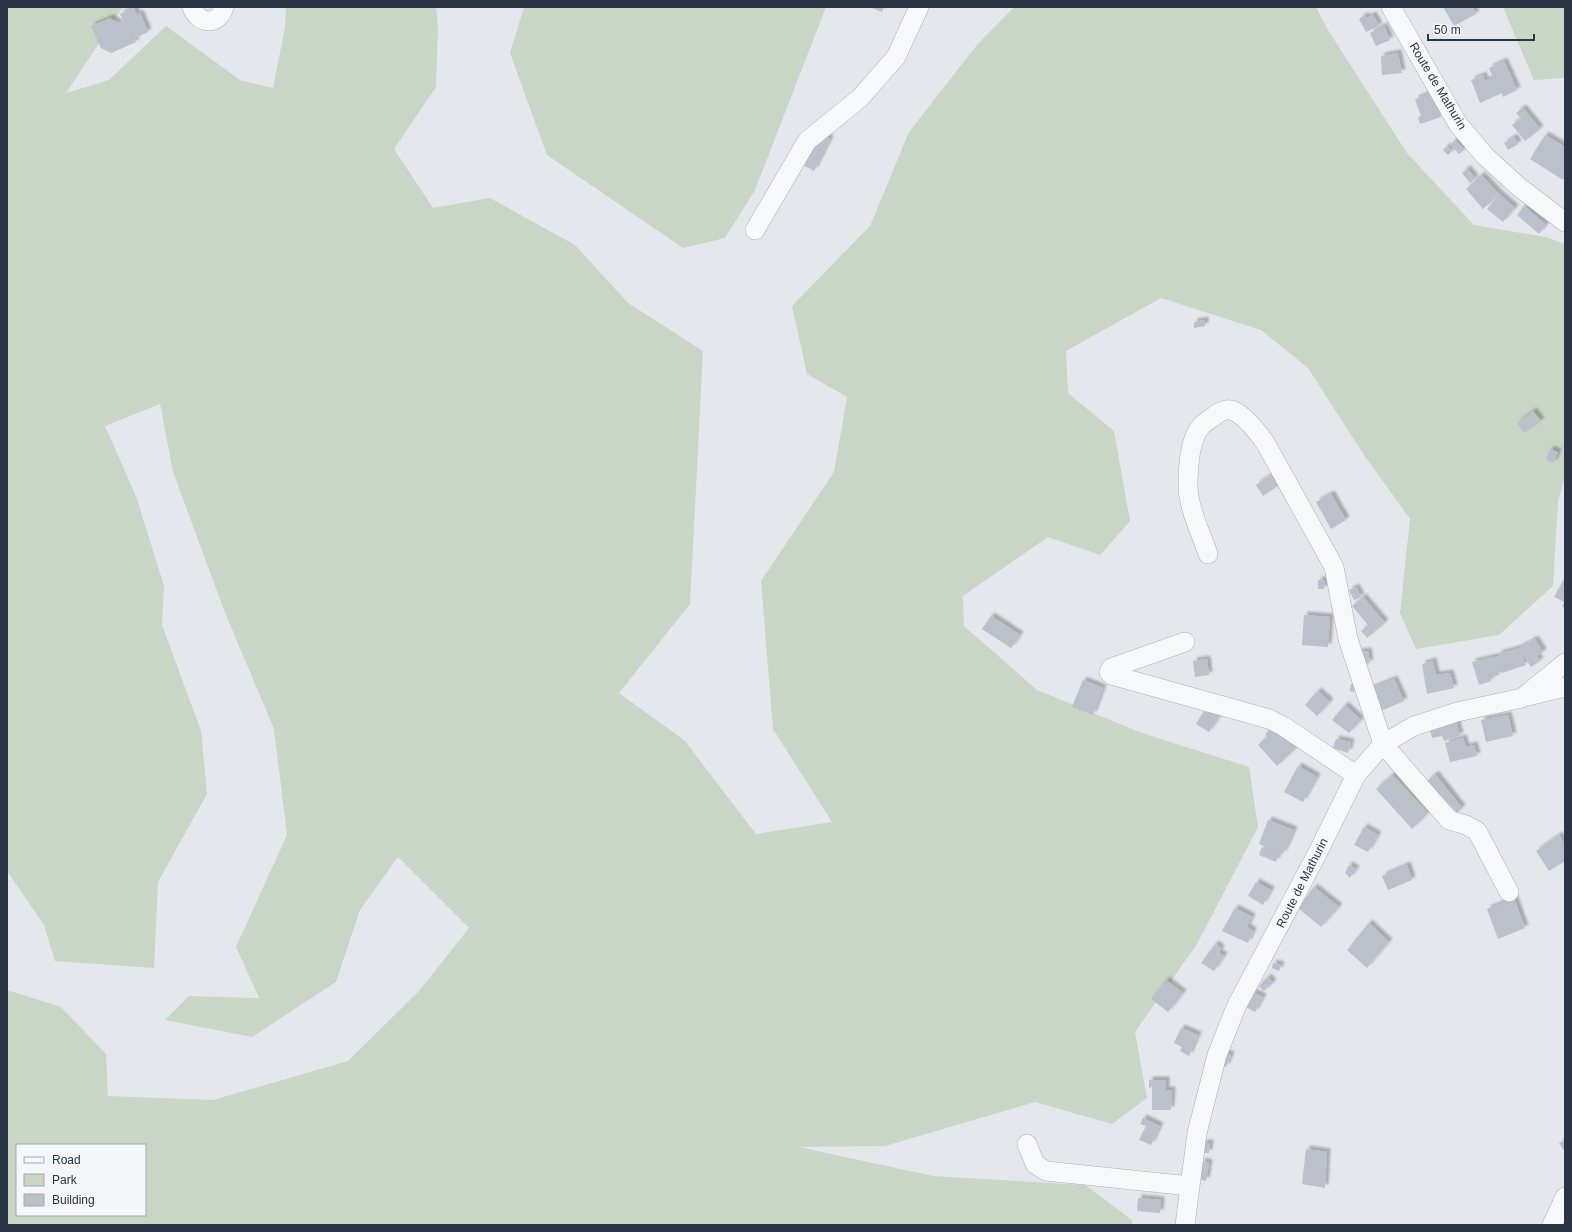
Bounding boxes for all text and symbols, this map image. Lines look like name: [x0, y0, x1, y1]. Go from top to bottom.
scale bar: [1428, 16, 1534, 42]
text: 50 m: [1434, 23, 1461, 37]
street label: Route de Mathurin: [1407, 40, 1469, 132]
street label: Route de Mathurin: [1273, 836, 1331, 930]
legend: [16, 1144, 146, 1216]
text: Road: [52, 1153, 81, 1167]
text: Park: [52, 1173, 78, 1187]
text: Building: [52, 1193, 95, 1207]

